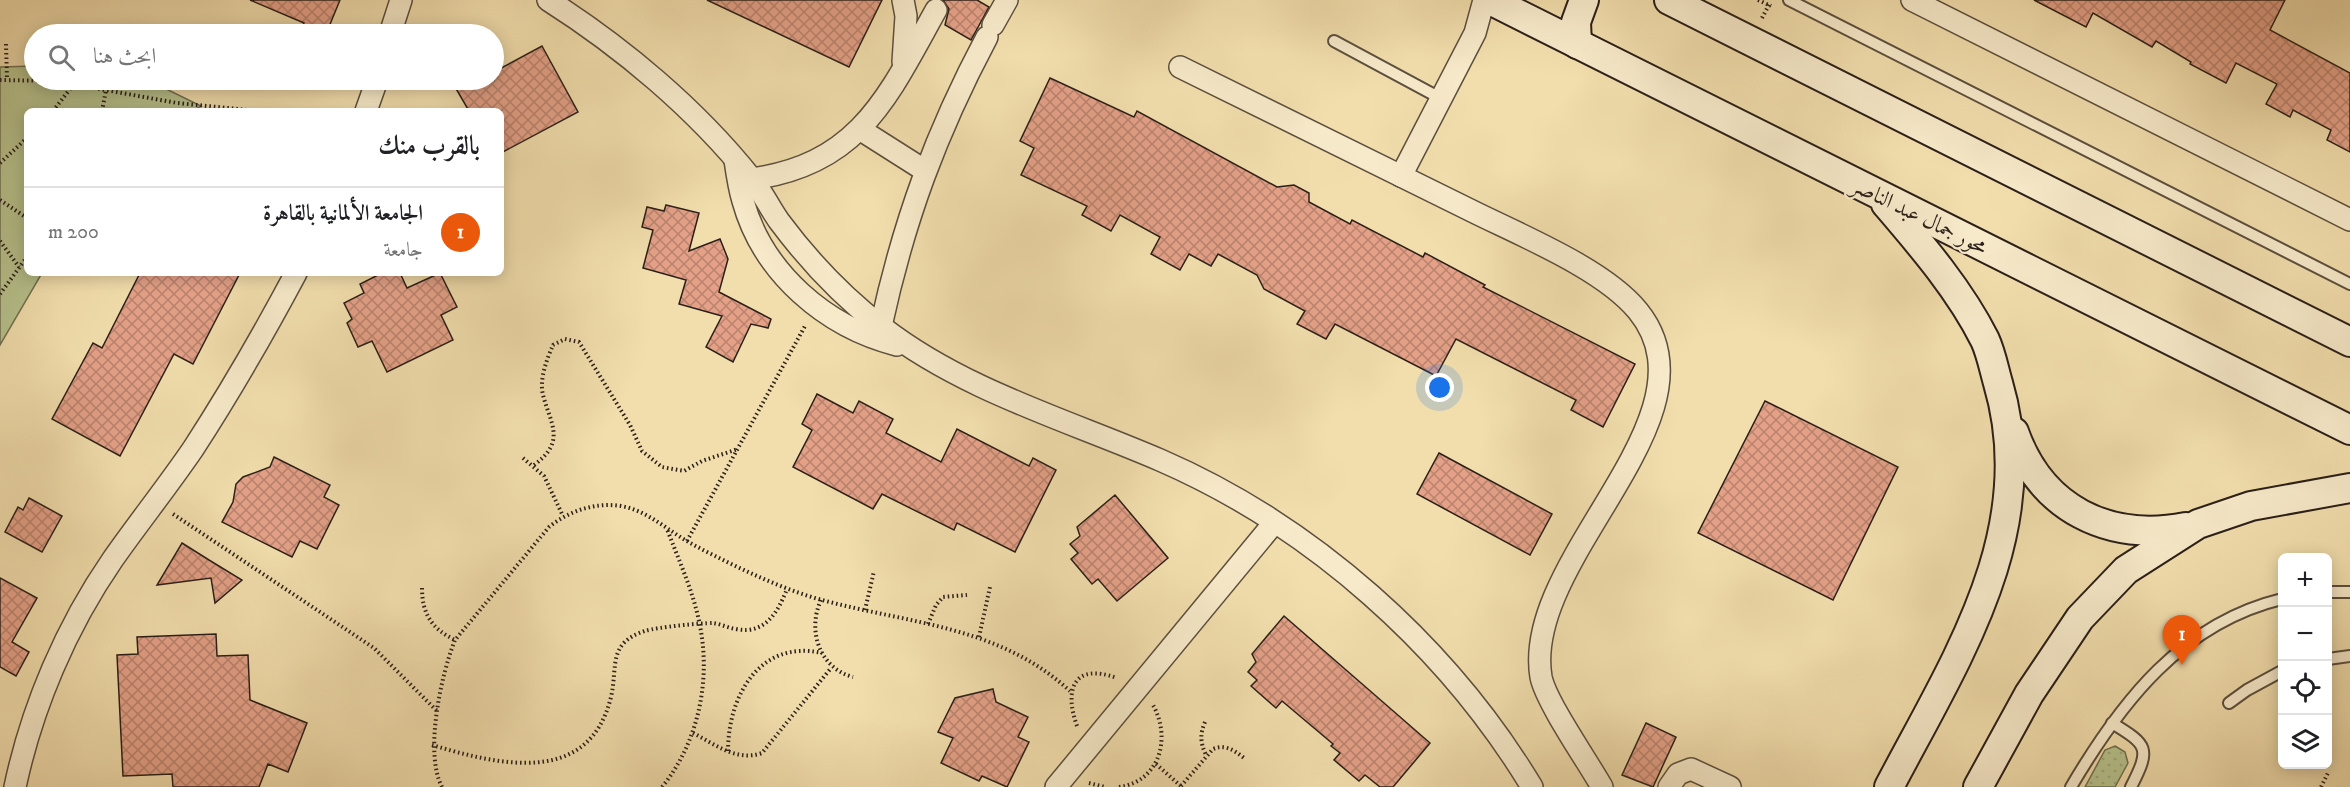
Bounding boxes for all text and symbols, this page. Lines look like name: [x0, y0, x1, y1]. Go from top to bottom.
search box: [24, 24, 504, 90]
icon: search: [45, 41, 78, 74]
text: ابحث هنا: [93, 43, 156, 70]
text: بالقرب منك: [378, 130, 480, 163]
street label: محور جمال عبد الناصر: [1845, 171, 1992, 261]
text: الجامعة الألمانية بالقاهرة: [263, 200, 423, 227]
text: 200 m: [48, 220, 99, 245]
text: 1: [457, 220, 464, 245]
text: جامعة: [384, 238, 423, 263]
your location: [1425, 373, 1454, 402]
map controls: [2278, 553, 2332, 769]
button: +: [2278, 553, 2332, 607]
button: −: [2278, 607, 2332, 661]
pin: 1: [2162, 616, 2202, 665]
button: locate: [2278, 661, 2332, 715]
button: layers: [2278, 715, 2332, 769]

